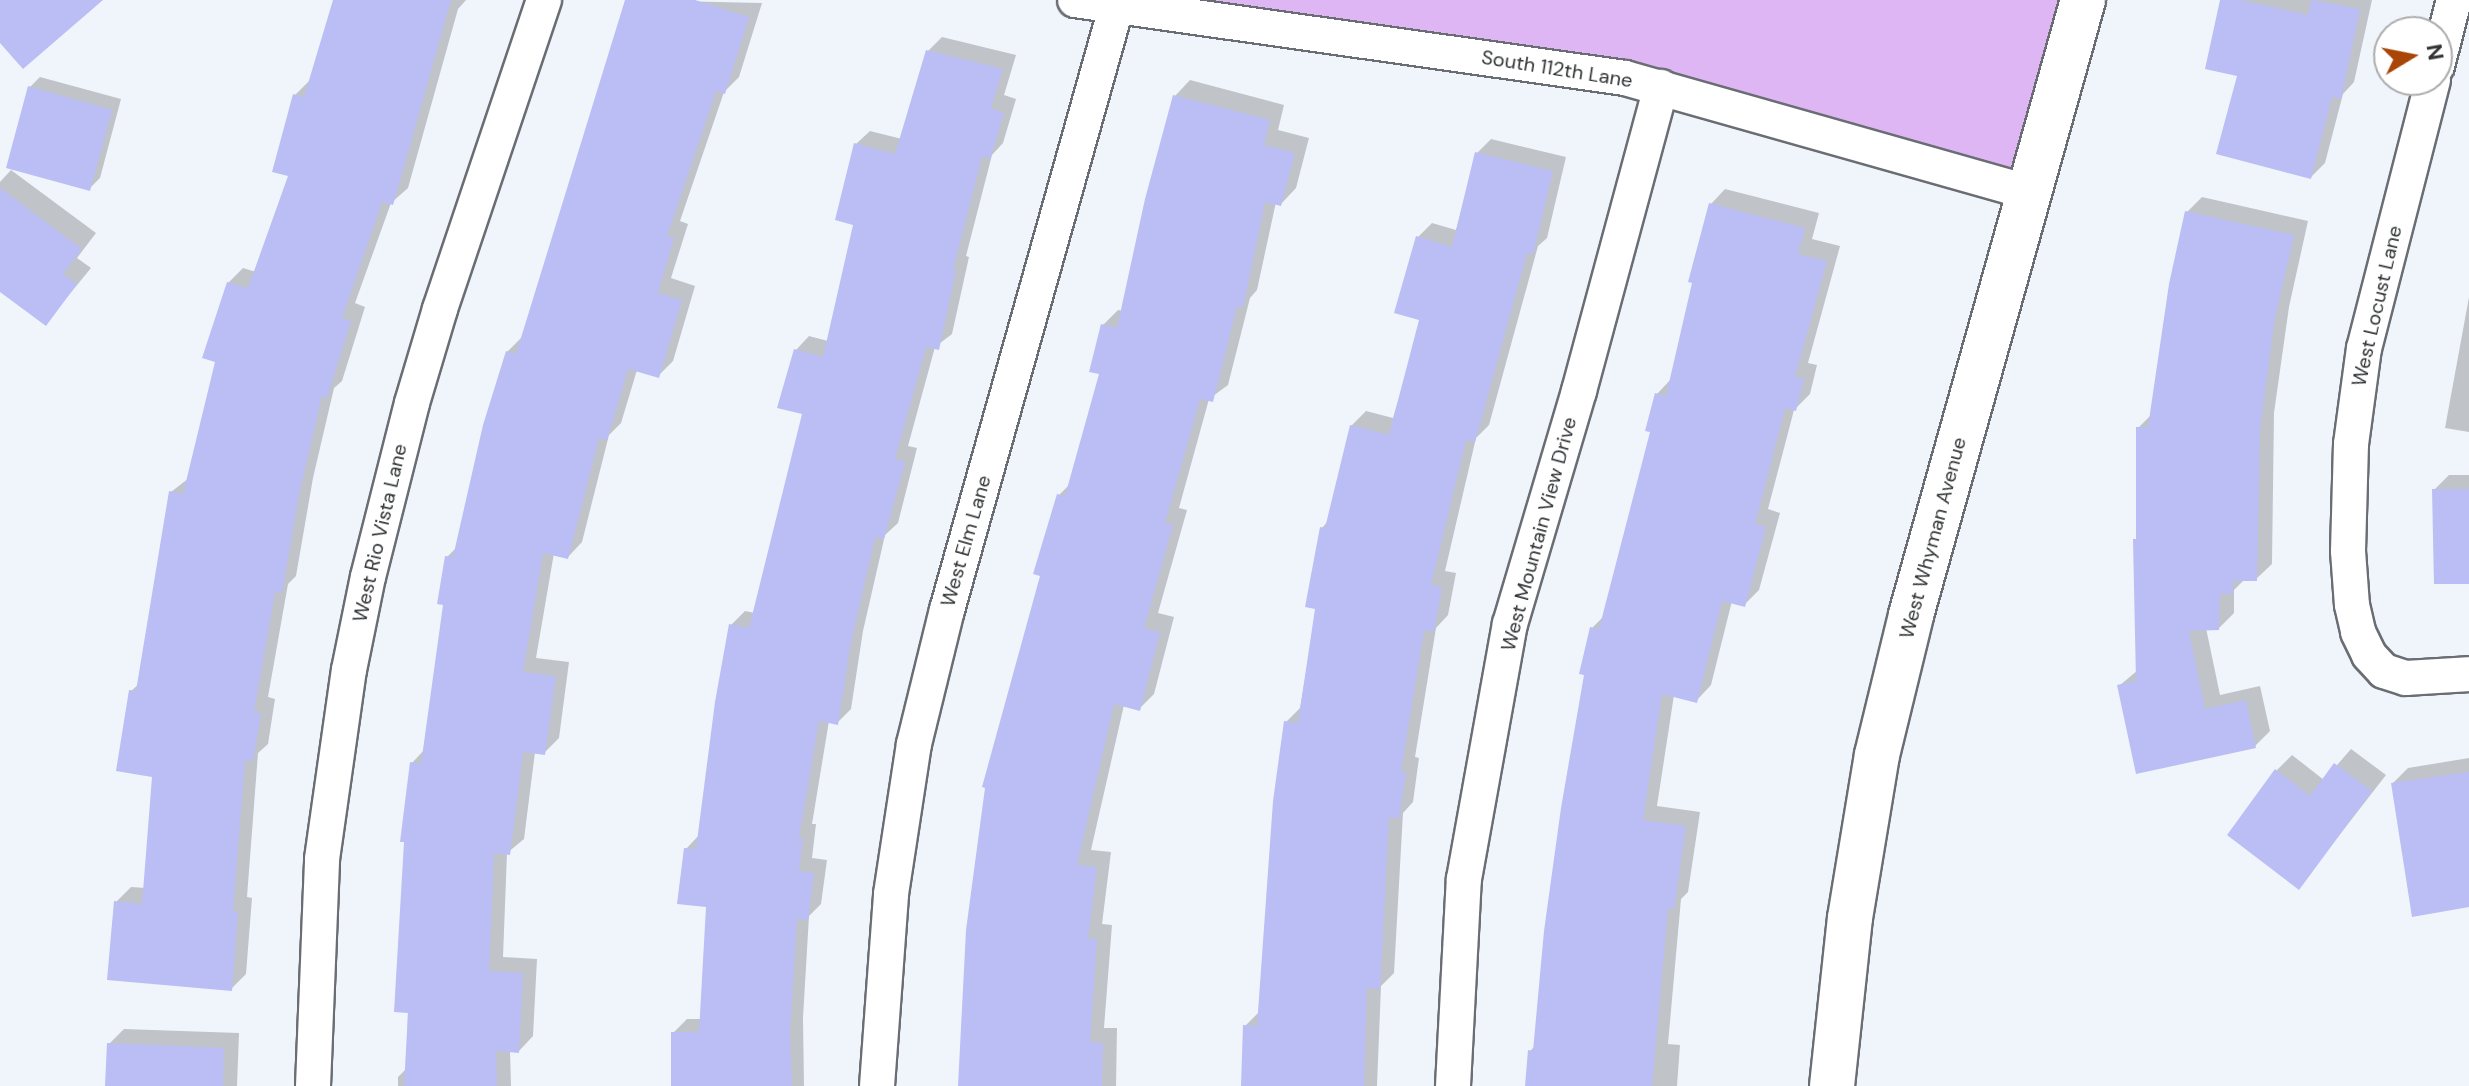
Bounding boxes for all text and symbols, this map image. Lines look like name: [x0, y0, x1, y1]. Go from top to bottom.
north arrow: [2373, 16, 2453, 96]
text: N: [2419, 42, 2451, 63]
street label: South 112th Lane: [1480, 45, 1634, 93]
street label: West Locust Lane: [2347, 223, 2407, 389]
street label: West Mountain View Drive: [1496, 414, 1582, 654]
street label: West Whyman Avenue: [1895, 435, 1971, 641]
street label: West Rio Vista Lane: [348, 441, 412, 625]
street label: West Elm Lane: [936, 473, 996, 609]

